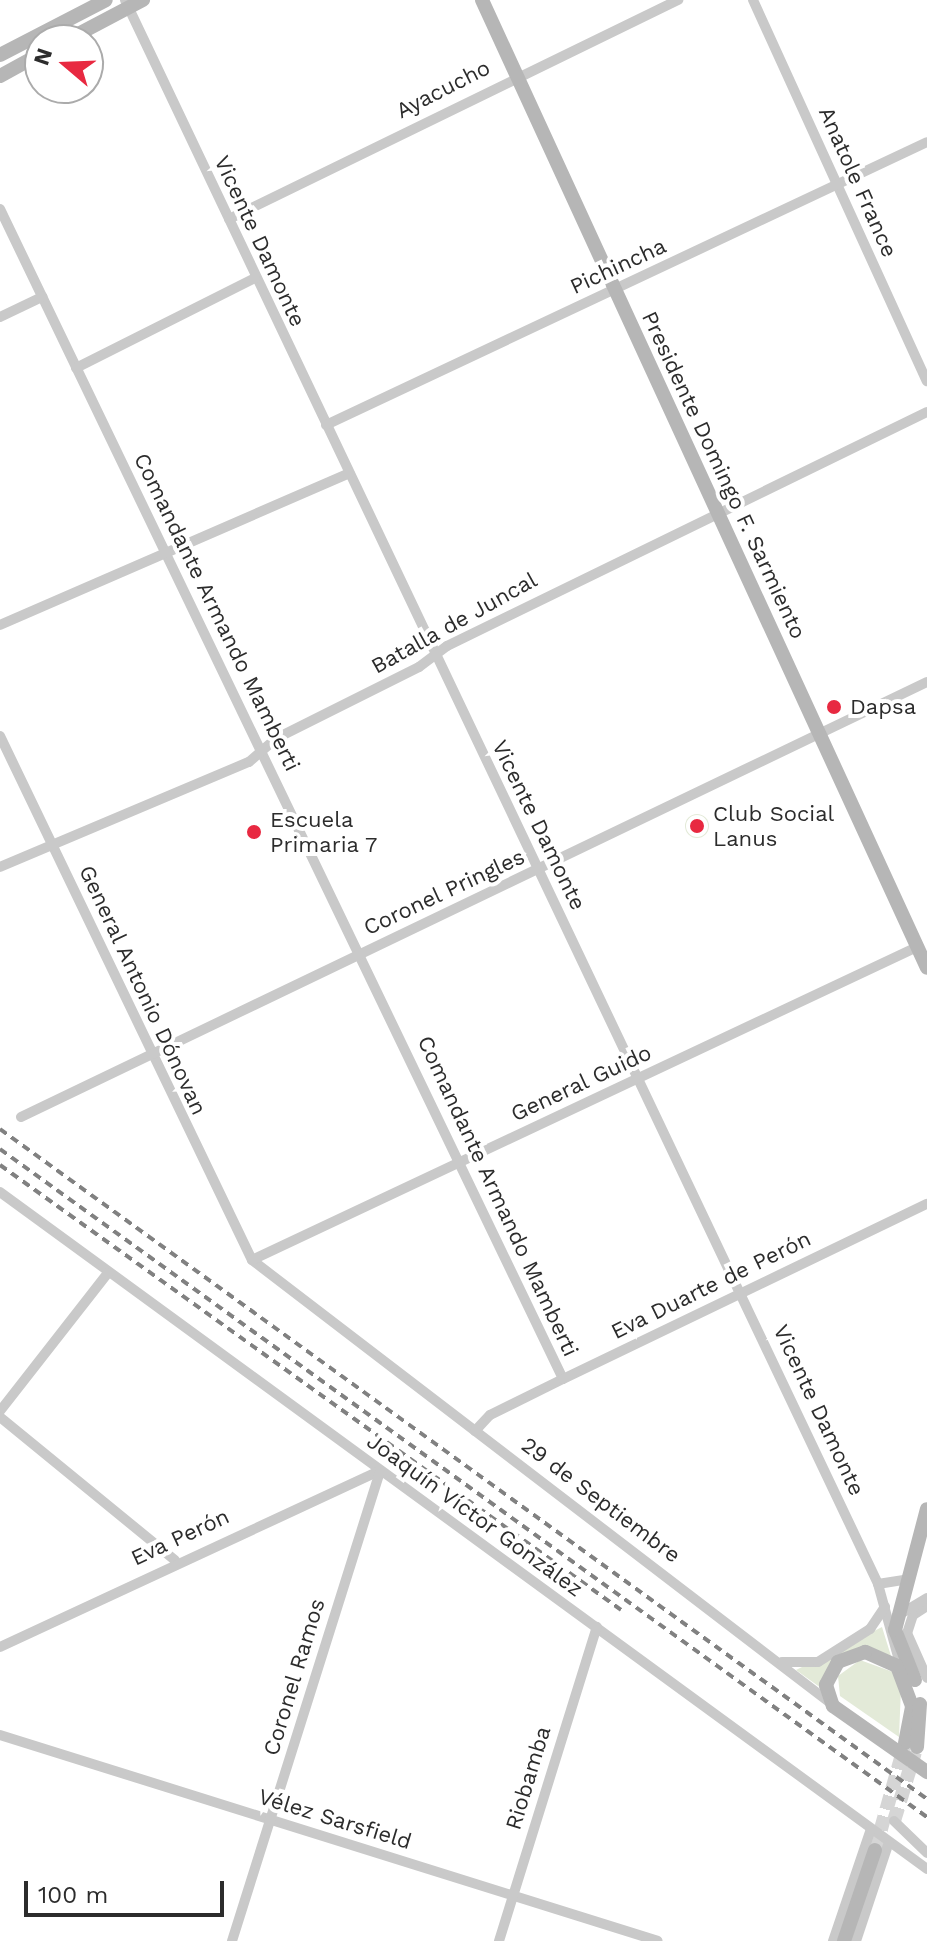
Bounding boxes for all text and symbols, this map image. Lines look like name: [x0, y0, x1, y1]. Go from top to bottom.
north arrow: [24, 24, 104, 104]
text: N: [28, 45, 57, 68]
street label: Ayacucho: [392, 54, 494, 124]
street label: Anatole France: [813, 103, 903, 261]
street label: Vicente Damonte: [209, 151, 311, 331]
street label: Pichincha: [566, 232, 670, 300]
street label: Presidente Domingo F. Sarmiento: [636, 307, 812, 643]
street label: Comandante Armando Mamberti: [128, 448, 306, 776]
street label: Batalla de Juncal: [366, 566, 542, 680]
place label: Dapsa: [850, 694, 916, 720]
marker: Dapsa: [825, 698, 843, 716]
street label: Vicente Damonte: [486, 736, 592, 914]
place label: Club Social Lanus: [713, 800, 834, 852]
place label: Escuela Primaria 7: [270, 806, 379, 858]
marker: Club Social Lanus: [688, 817, 706, 835]
marker: Escuela Primaria 7: [245, 823, 263, 841]
street label: Coronel Pringles: [359, 843, 529, 941]
street label: General Antonio Dónovan: [73, 860, 213, 1120]
street label: Comandante Armando Mamberti: [412, 1031, 584, 1361]
street label: General Guido: [506, 1039, 656, 1127]
street label: Eva Duarte de Perón: [607, 1225, 815, 1345]
street label: Vicente Damonte: [768, 1320, 870, 1500]
street label: Joaquín Víctor González: [361, 1427, 589, 1603]
street label: 29 de Septiembre: [516, 1432, 686, 1568]
street label: Eva Perón: [126, 1503, 234, 1571]
street label: Coronel Ramos: [257, 1595, 331, 1759]
street label: Riobamba: [500, 1723, 556, 1833]
street label: Vélez Sarsfield: [255, 1783, 415, 1855]
scale bar: [28, 1865, 228, 1915]
text: 100 m: [38, 1881, 108, 1909]

